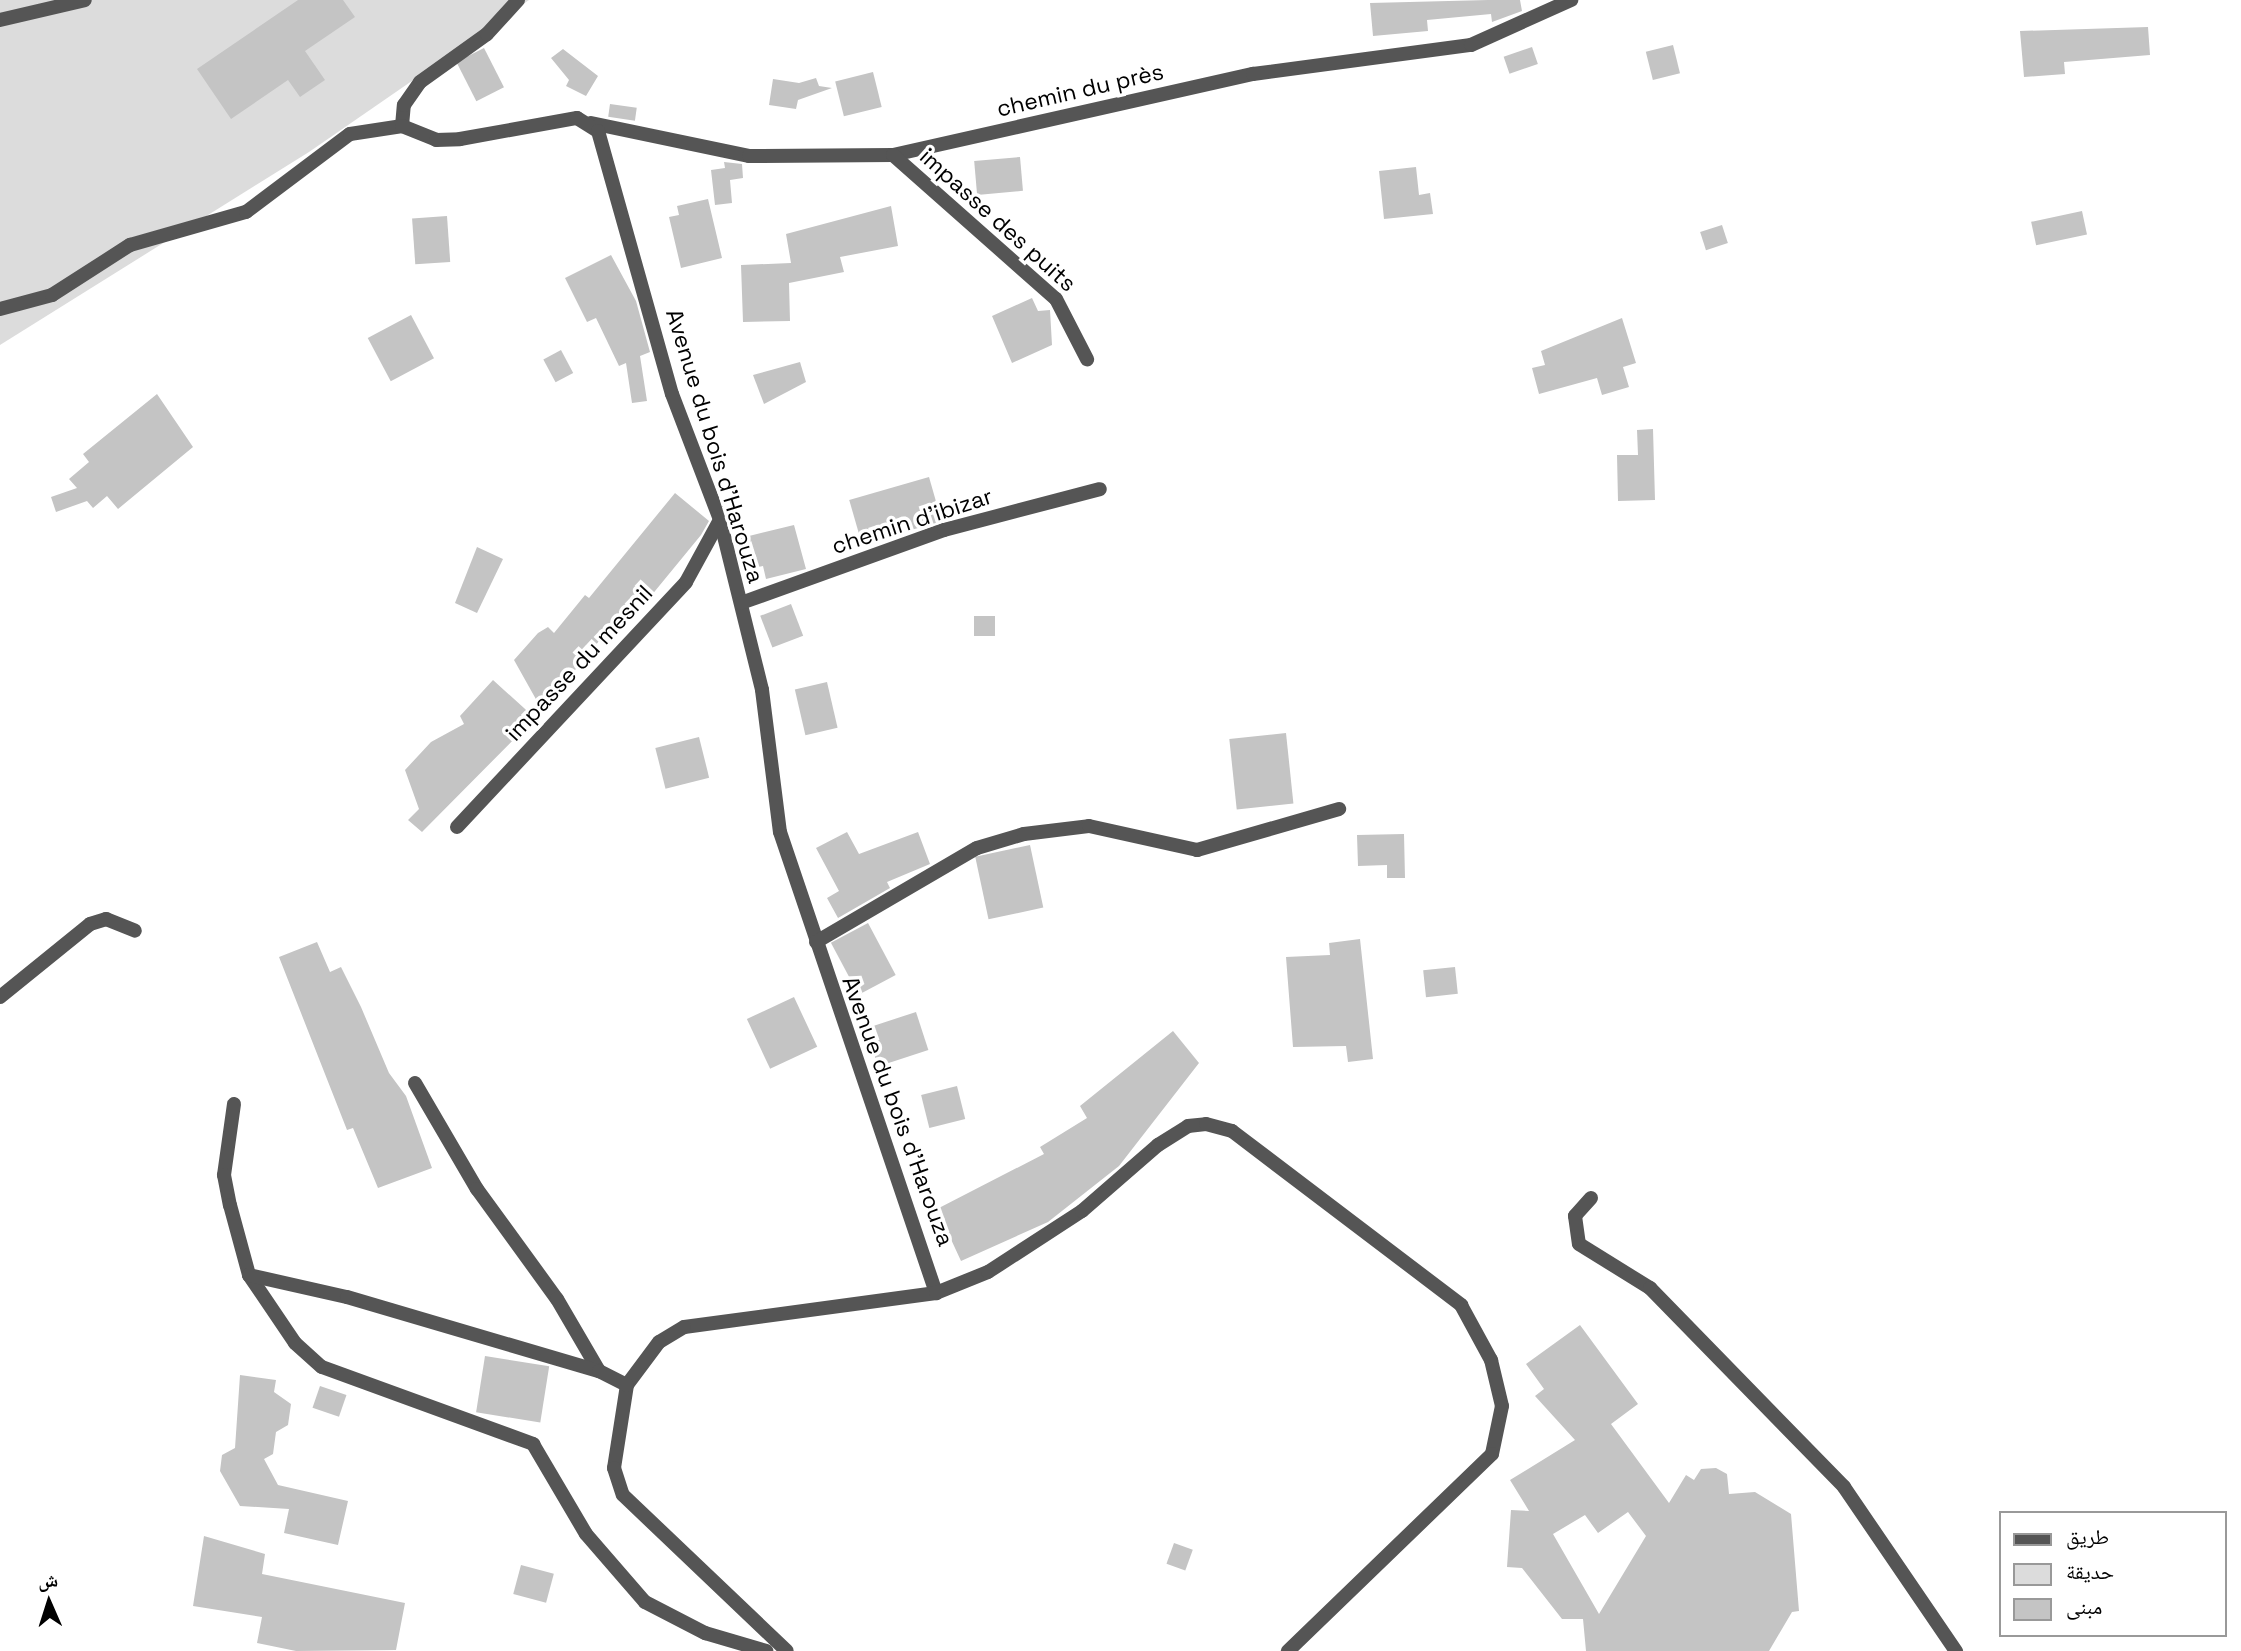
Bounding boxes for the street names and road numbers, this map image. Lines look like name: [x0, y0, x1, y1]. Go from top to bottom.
street label: chemin du près: [994, 57, 1166, 123]
street label: impasse des puits: [914, 143, 1082, 297]
street label: Avenue du bois d'Harouza: [660, 306, 770, 586]
street label: chemin d'ibizar: [828, 482, 996, 560]
street label: impasse du mesnil: [500, 579, 658, 747]
street label: Avenue du bois d'Harouza: [836, 972, 960, 1250]

